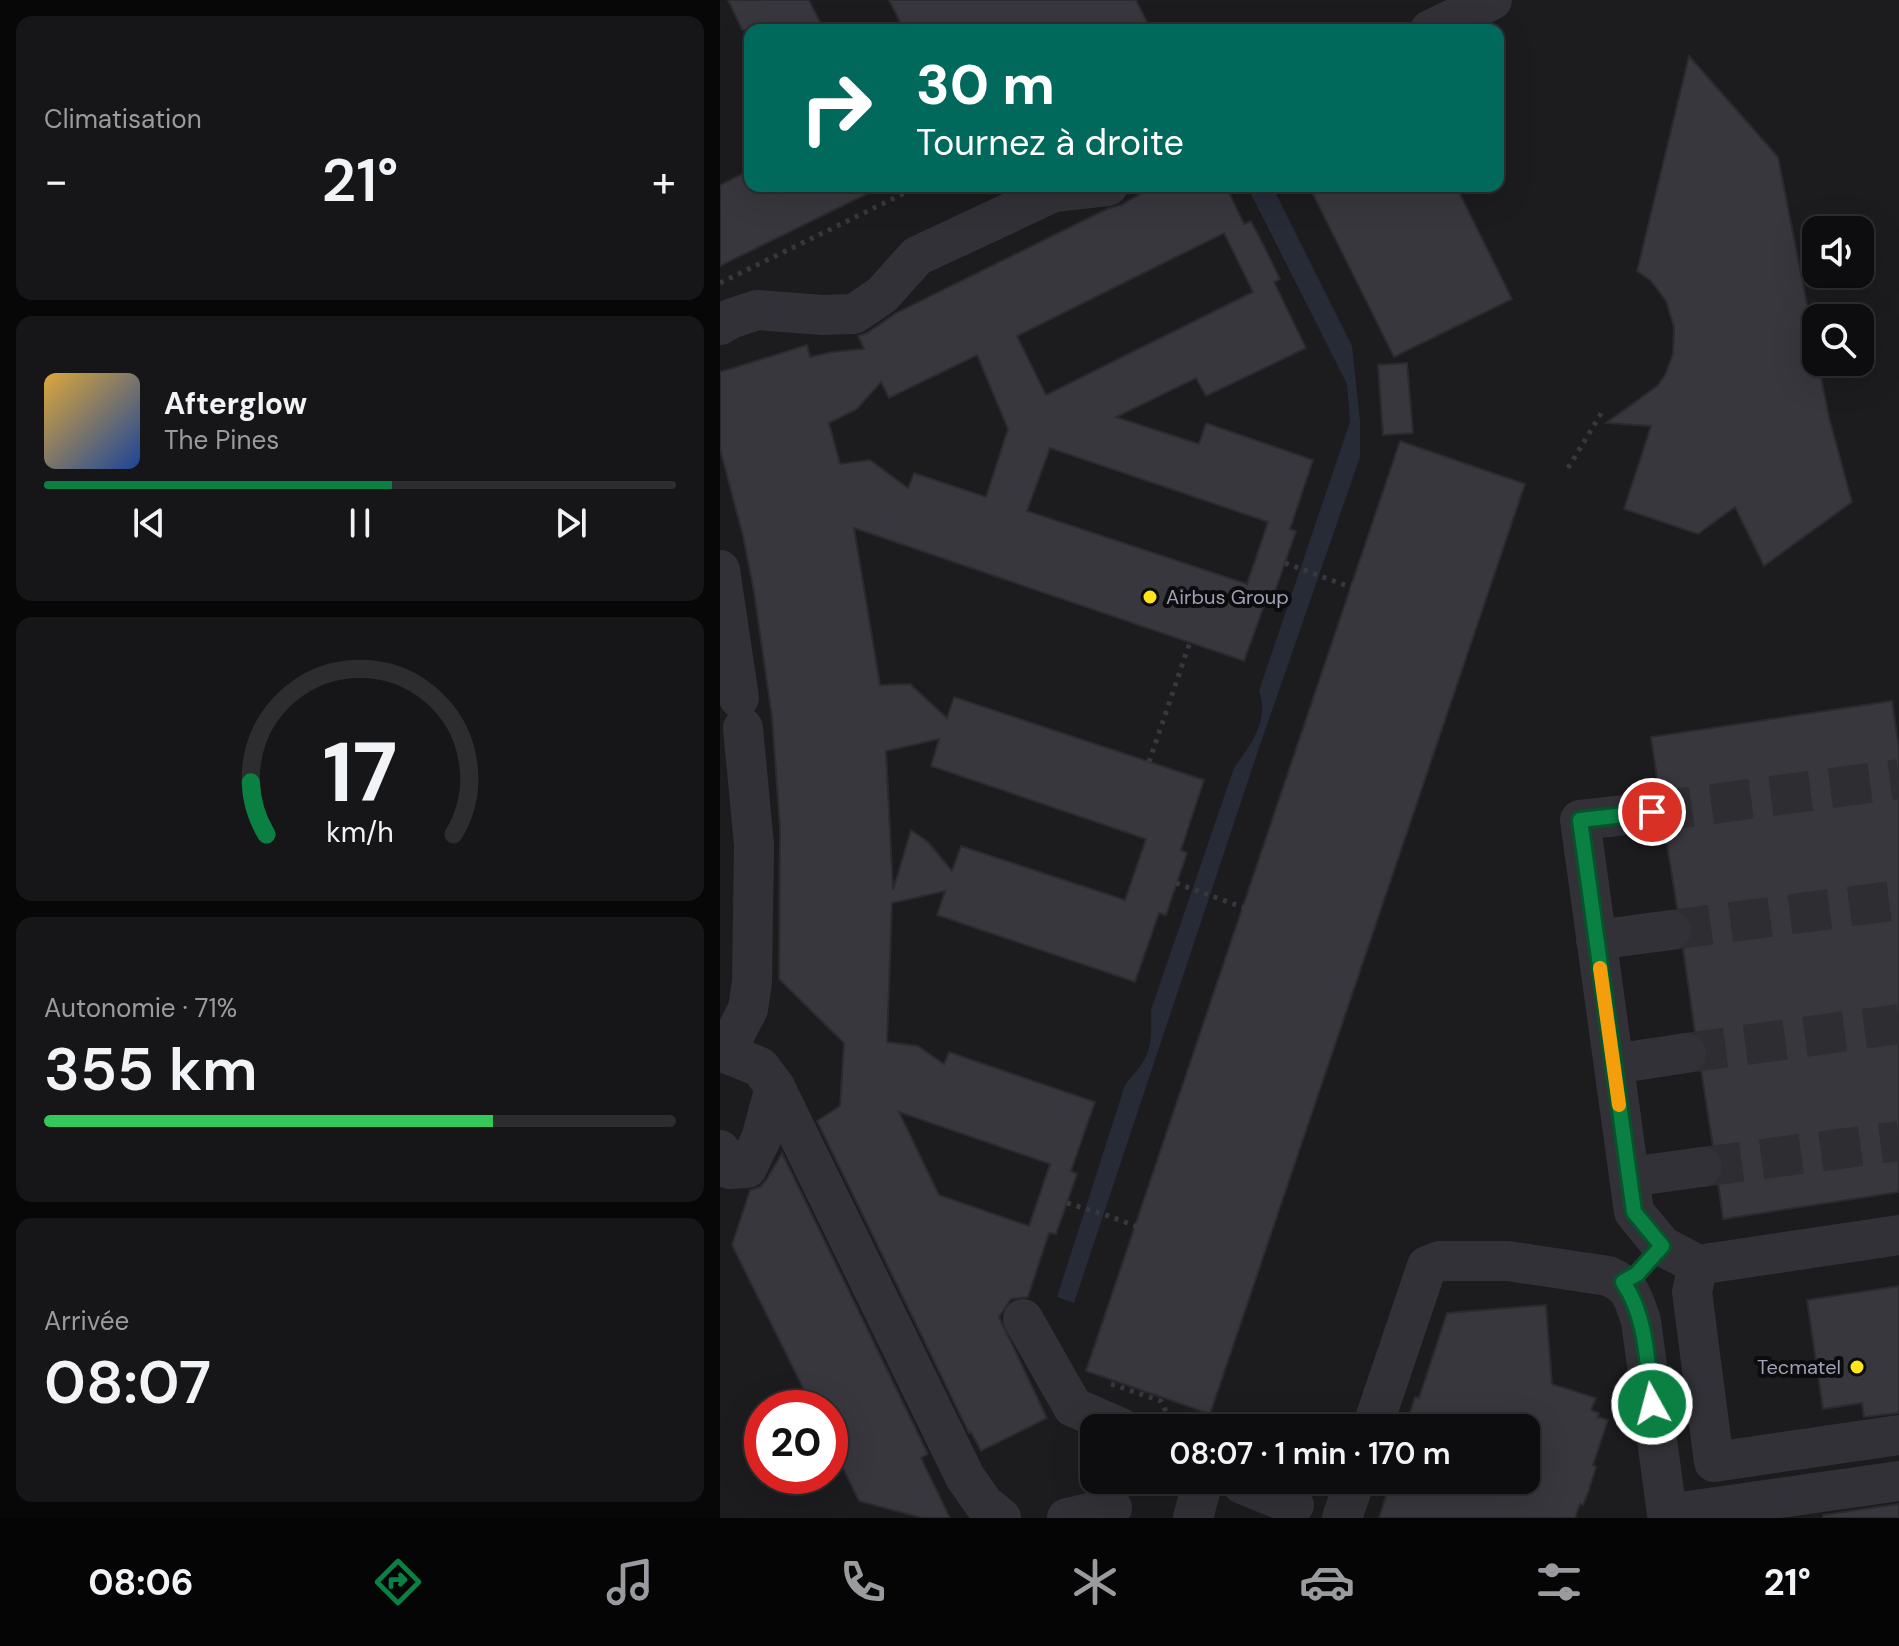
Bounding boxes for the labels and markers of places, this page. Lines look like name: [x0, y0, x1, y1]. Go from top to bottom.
place label: Airbus Group: [1166, 584, 1289, 610]
marker: Airbus Group: [1141, 588, 1159, 606]
pin: [1618, 778, 1686, 846]
place label: Tecmatel: [1757, 1354, 1841, 1380]
marker: Tecmatel: [1848, 1358, 1866, 1376]

